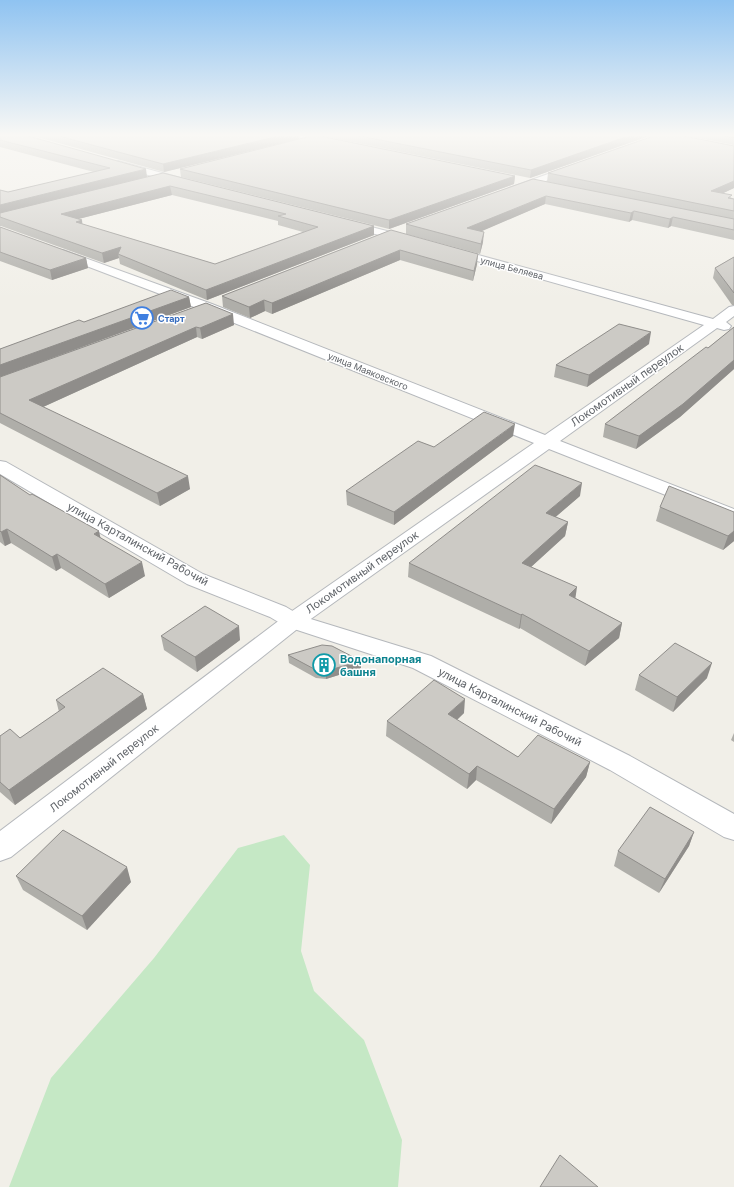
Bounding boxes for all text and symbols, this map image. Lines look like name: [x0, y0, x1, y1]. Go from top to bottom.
street label: улица Беляева: [479, 254, 545, 282]
supermarket icon: Старт: [129, 305, 155, 331]
place label: Старт: [158, 313, 185, 324]
street label: Локомотивный переулок: [568, 341, 686, 429]
street label: улица Маяковского: [326, 350, 410, 392]
street label: улица Карталинский Рабочий: [65, 499, 211, 589]
street label: Локомотивный переулок: [303, 528, 421, 616]
building icon: Водонапорная башня: [311, 652, 337, 678]
place label: Водонапорная башня: [340, 652, 421, 679]
street label: улица Карталинский Рабочий: [436, 665, 584, 749]
street label: Локомотивный переулок: [47, 721, 161, 815]

